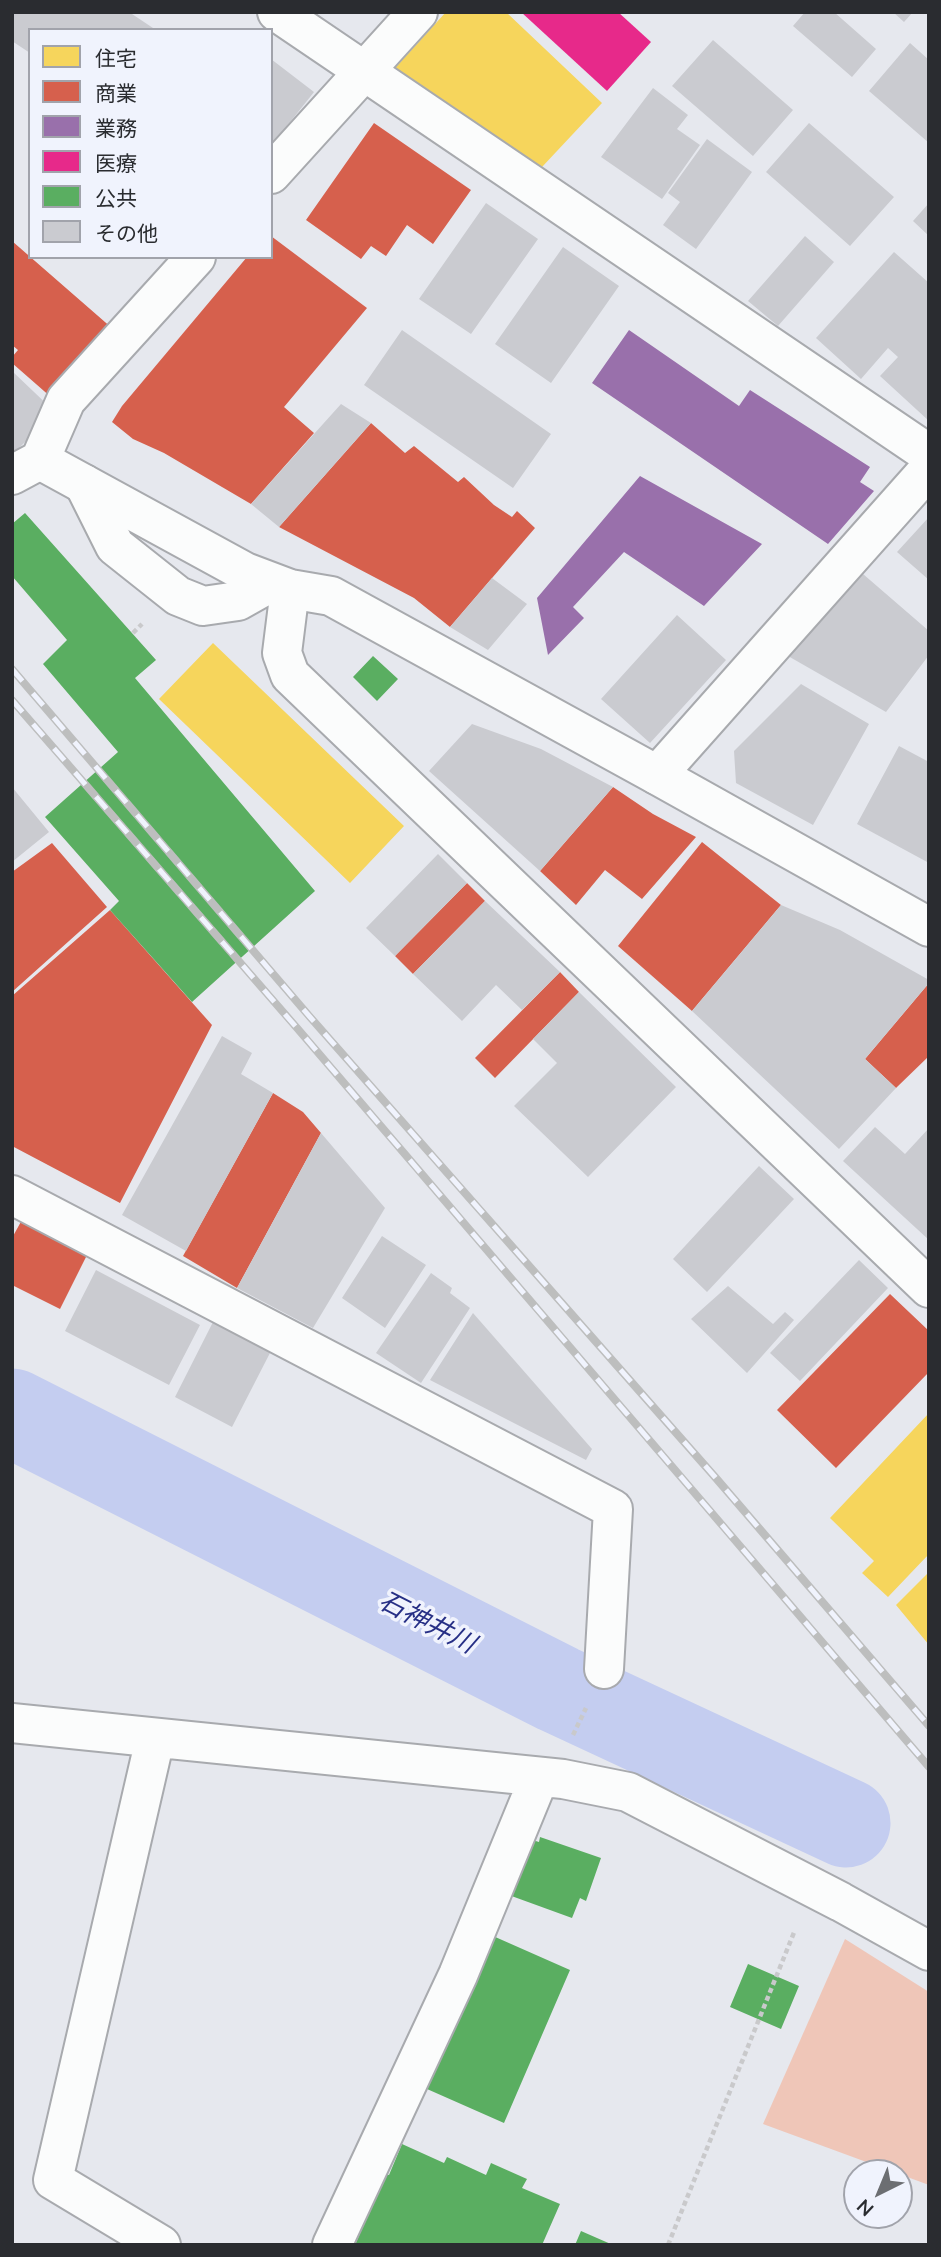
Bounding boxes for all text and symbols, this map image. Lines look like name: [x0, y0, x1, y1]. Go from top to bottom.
legend: [28, 28, 273, 259]
text: 住宅: [95, 45, 137, 71]
text: 商業: [95, 80, 137, 106]
text: 業務: [95, 115, 137, 141]
text: 医療: [95, 150, 137, 176]
text: 公共: [95, 185, 137, 211]
text: その他: [95, 220, 158, 246]
water label: 石神井川: [374, 1585, 480, 1661]
north arrow: [843, 2159, 913, 2229]
text: N: [852, 2194, 878, 2222]

